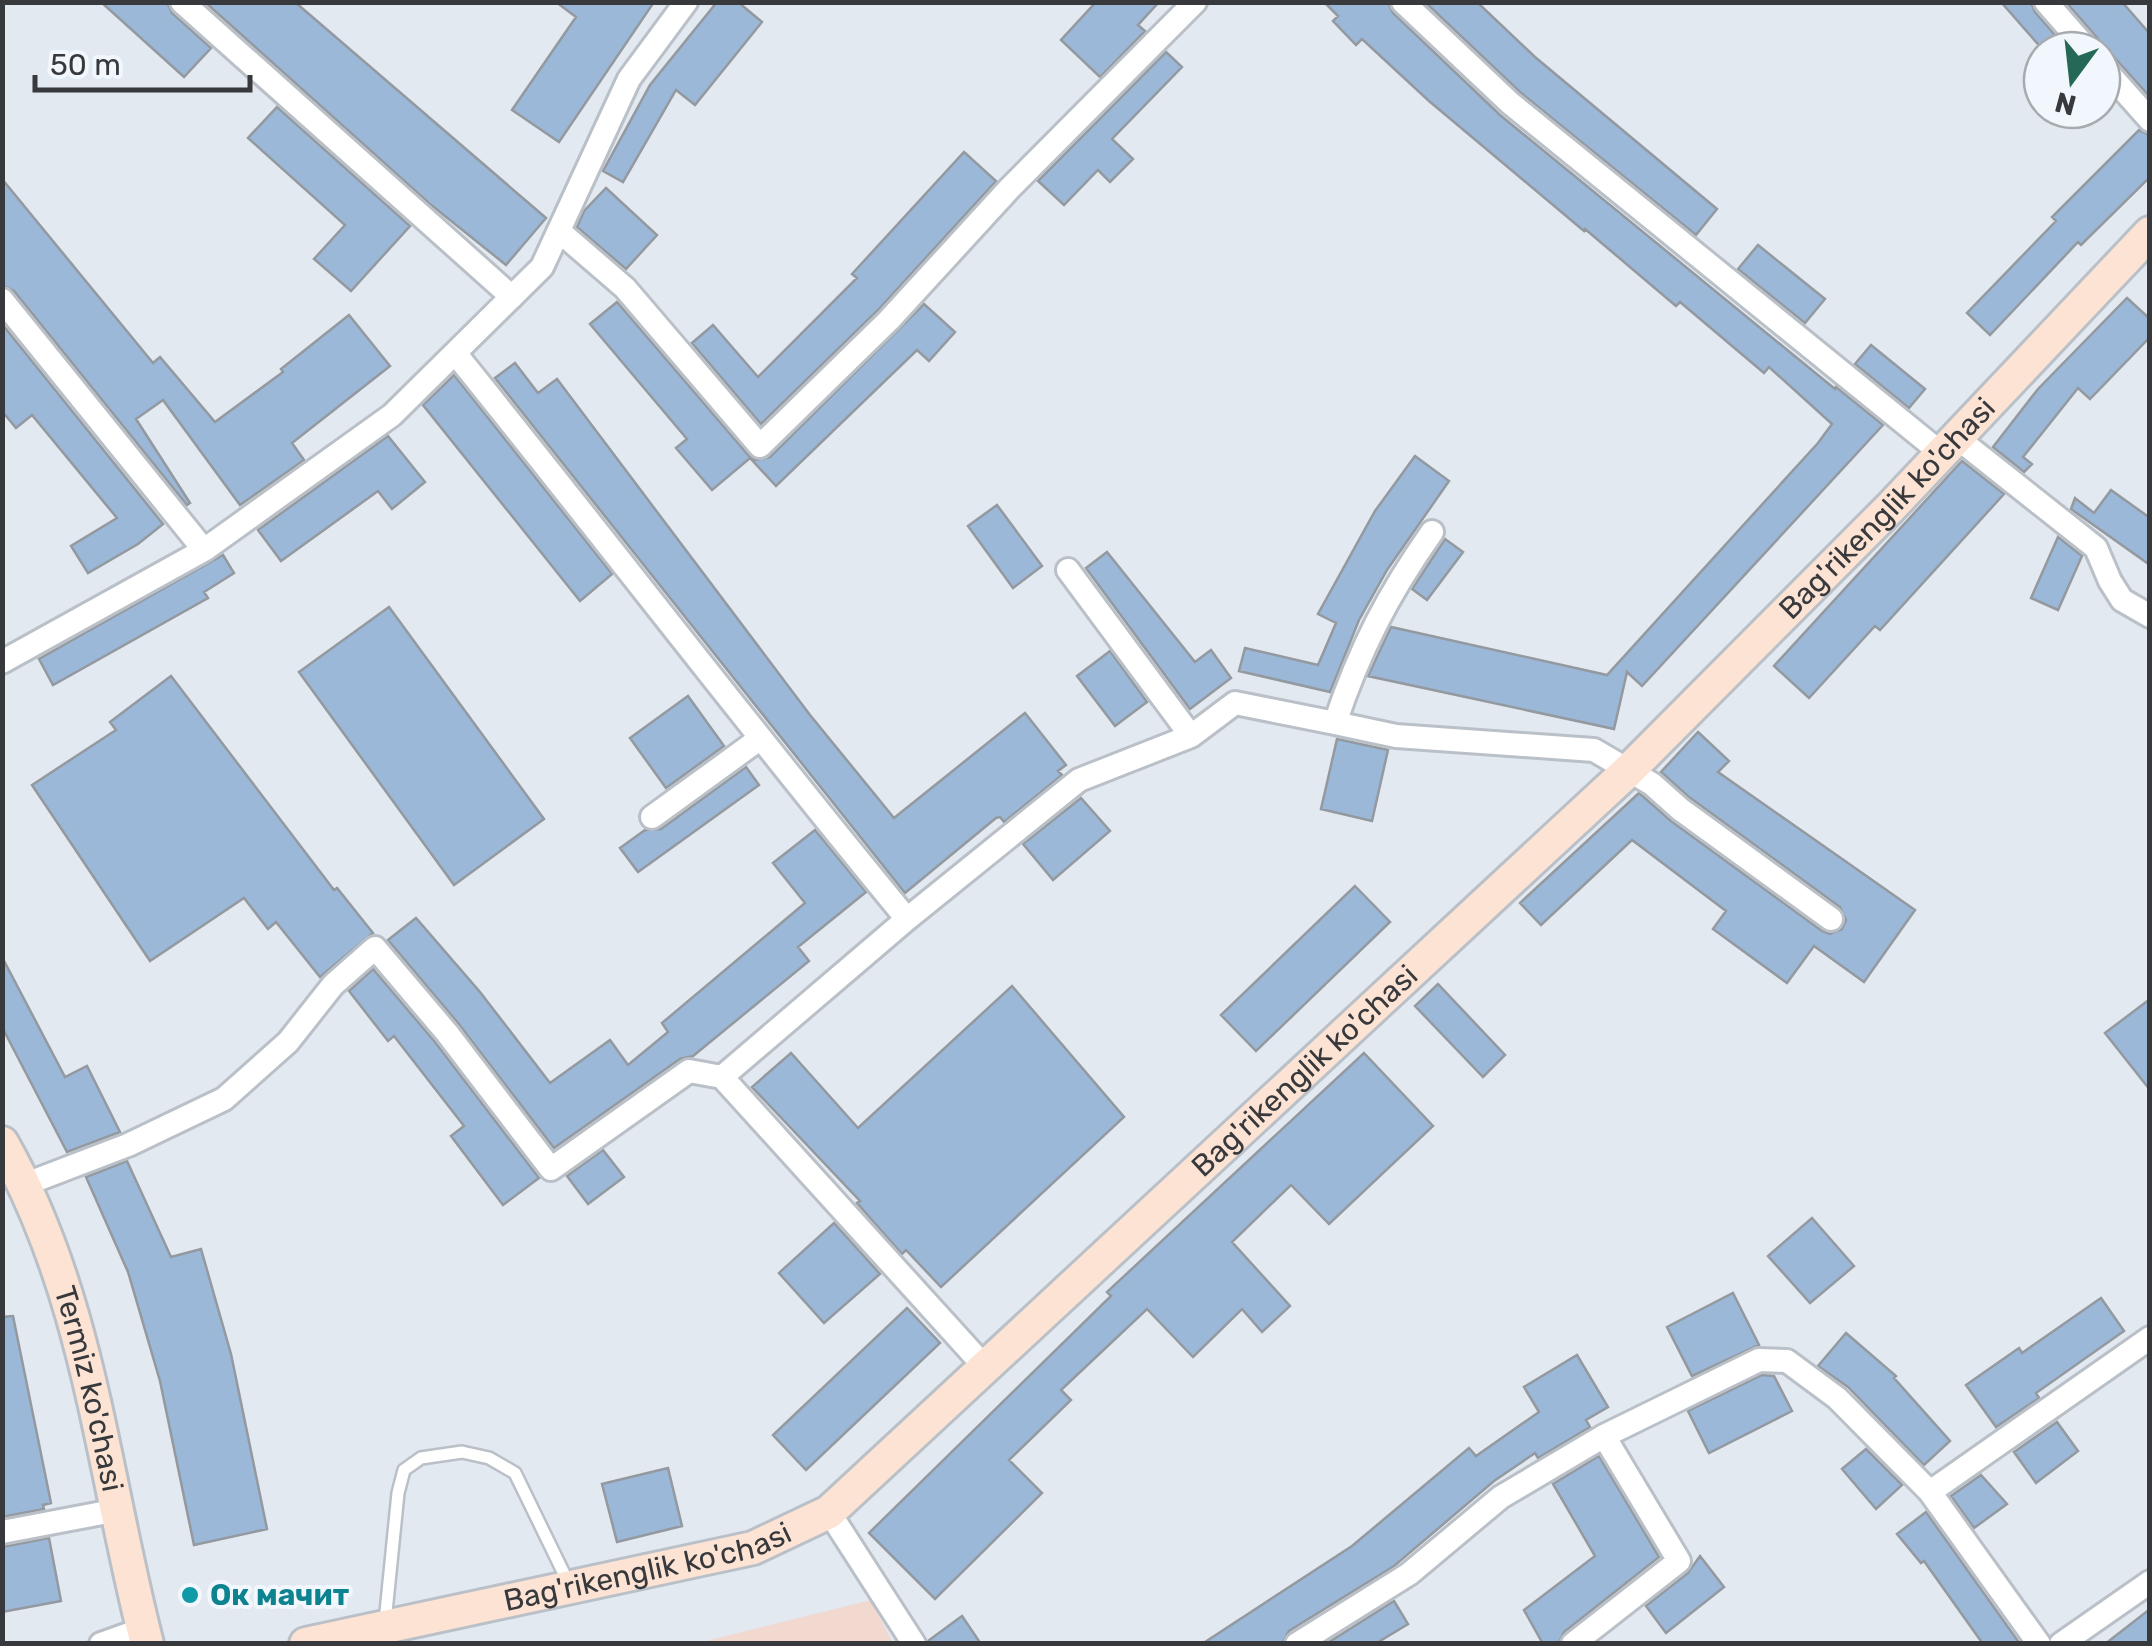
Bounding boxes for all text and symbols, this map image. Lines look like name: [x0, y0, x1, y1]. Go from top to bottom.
scale bar: [35, 30, 250, 92]
north arrow: [2022, 30, 2122, 130]
text: 50 m: [50, 47, 121, 83]
text: N: [2052, 85, 2080, 122]
street label: Bag'rikenglik ko'chasi: [1772, 390, 2003, 627]
street label: Bag'rikenglik ko'chasi: [1184, 957, 1425, 1184]
street label: Termiz ko'chasi: [46, 1282, 131, 1495]
street label: Bag'rikenglik ko'chasi: [500, 1515, 797, 1619]
place label: Ок мачит: [210, 1577, 350, 1613]
marker: Ок мачит: [179, 1584, 201, 1606]

